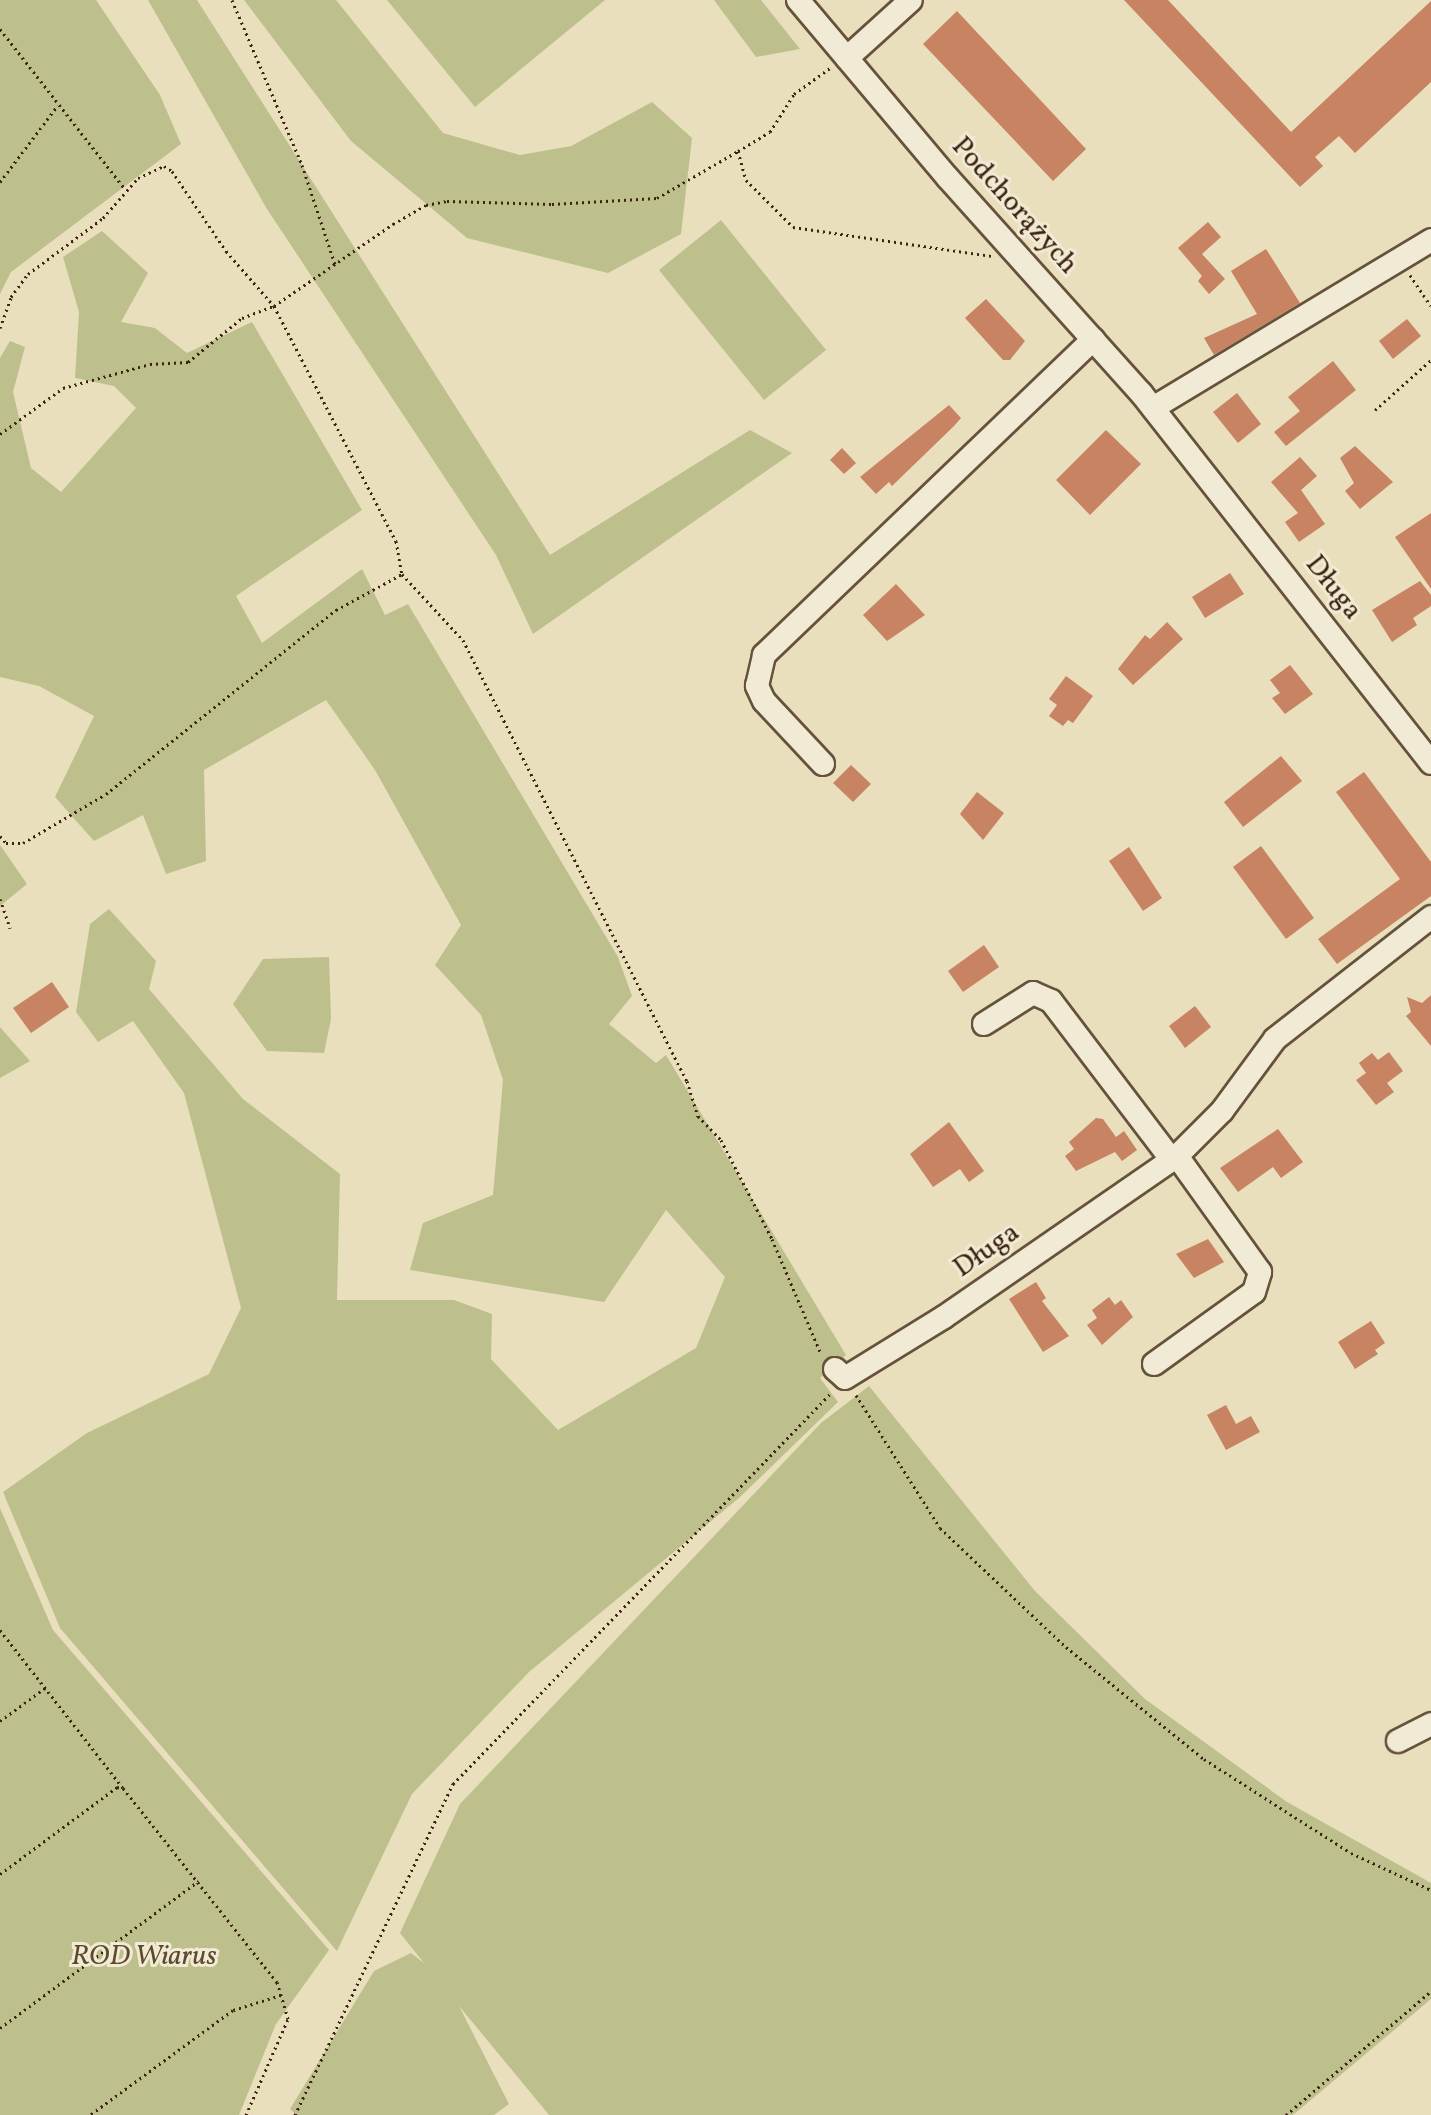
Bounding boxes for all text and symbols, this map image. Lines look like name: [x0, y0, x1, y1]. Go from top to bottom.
street label: Podchorążych: [944, 131, 1084, 281]
street label: Długa: [1297, 549, 1369, 627]
street label: Długa: [948, 1216, 1026, 1286]
park label: ROD Wiarus: [71, 1940, 217, 1974]

